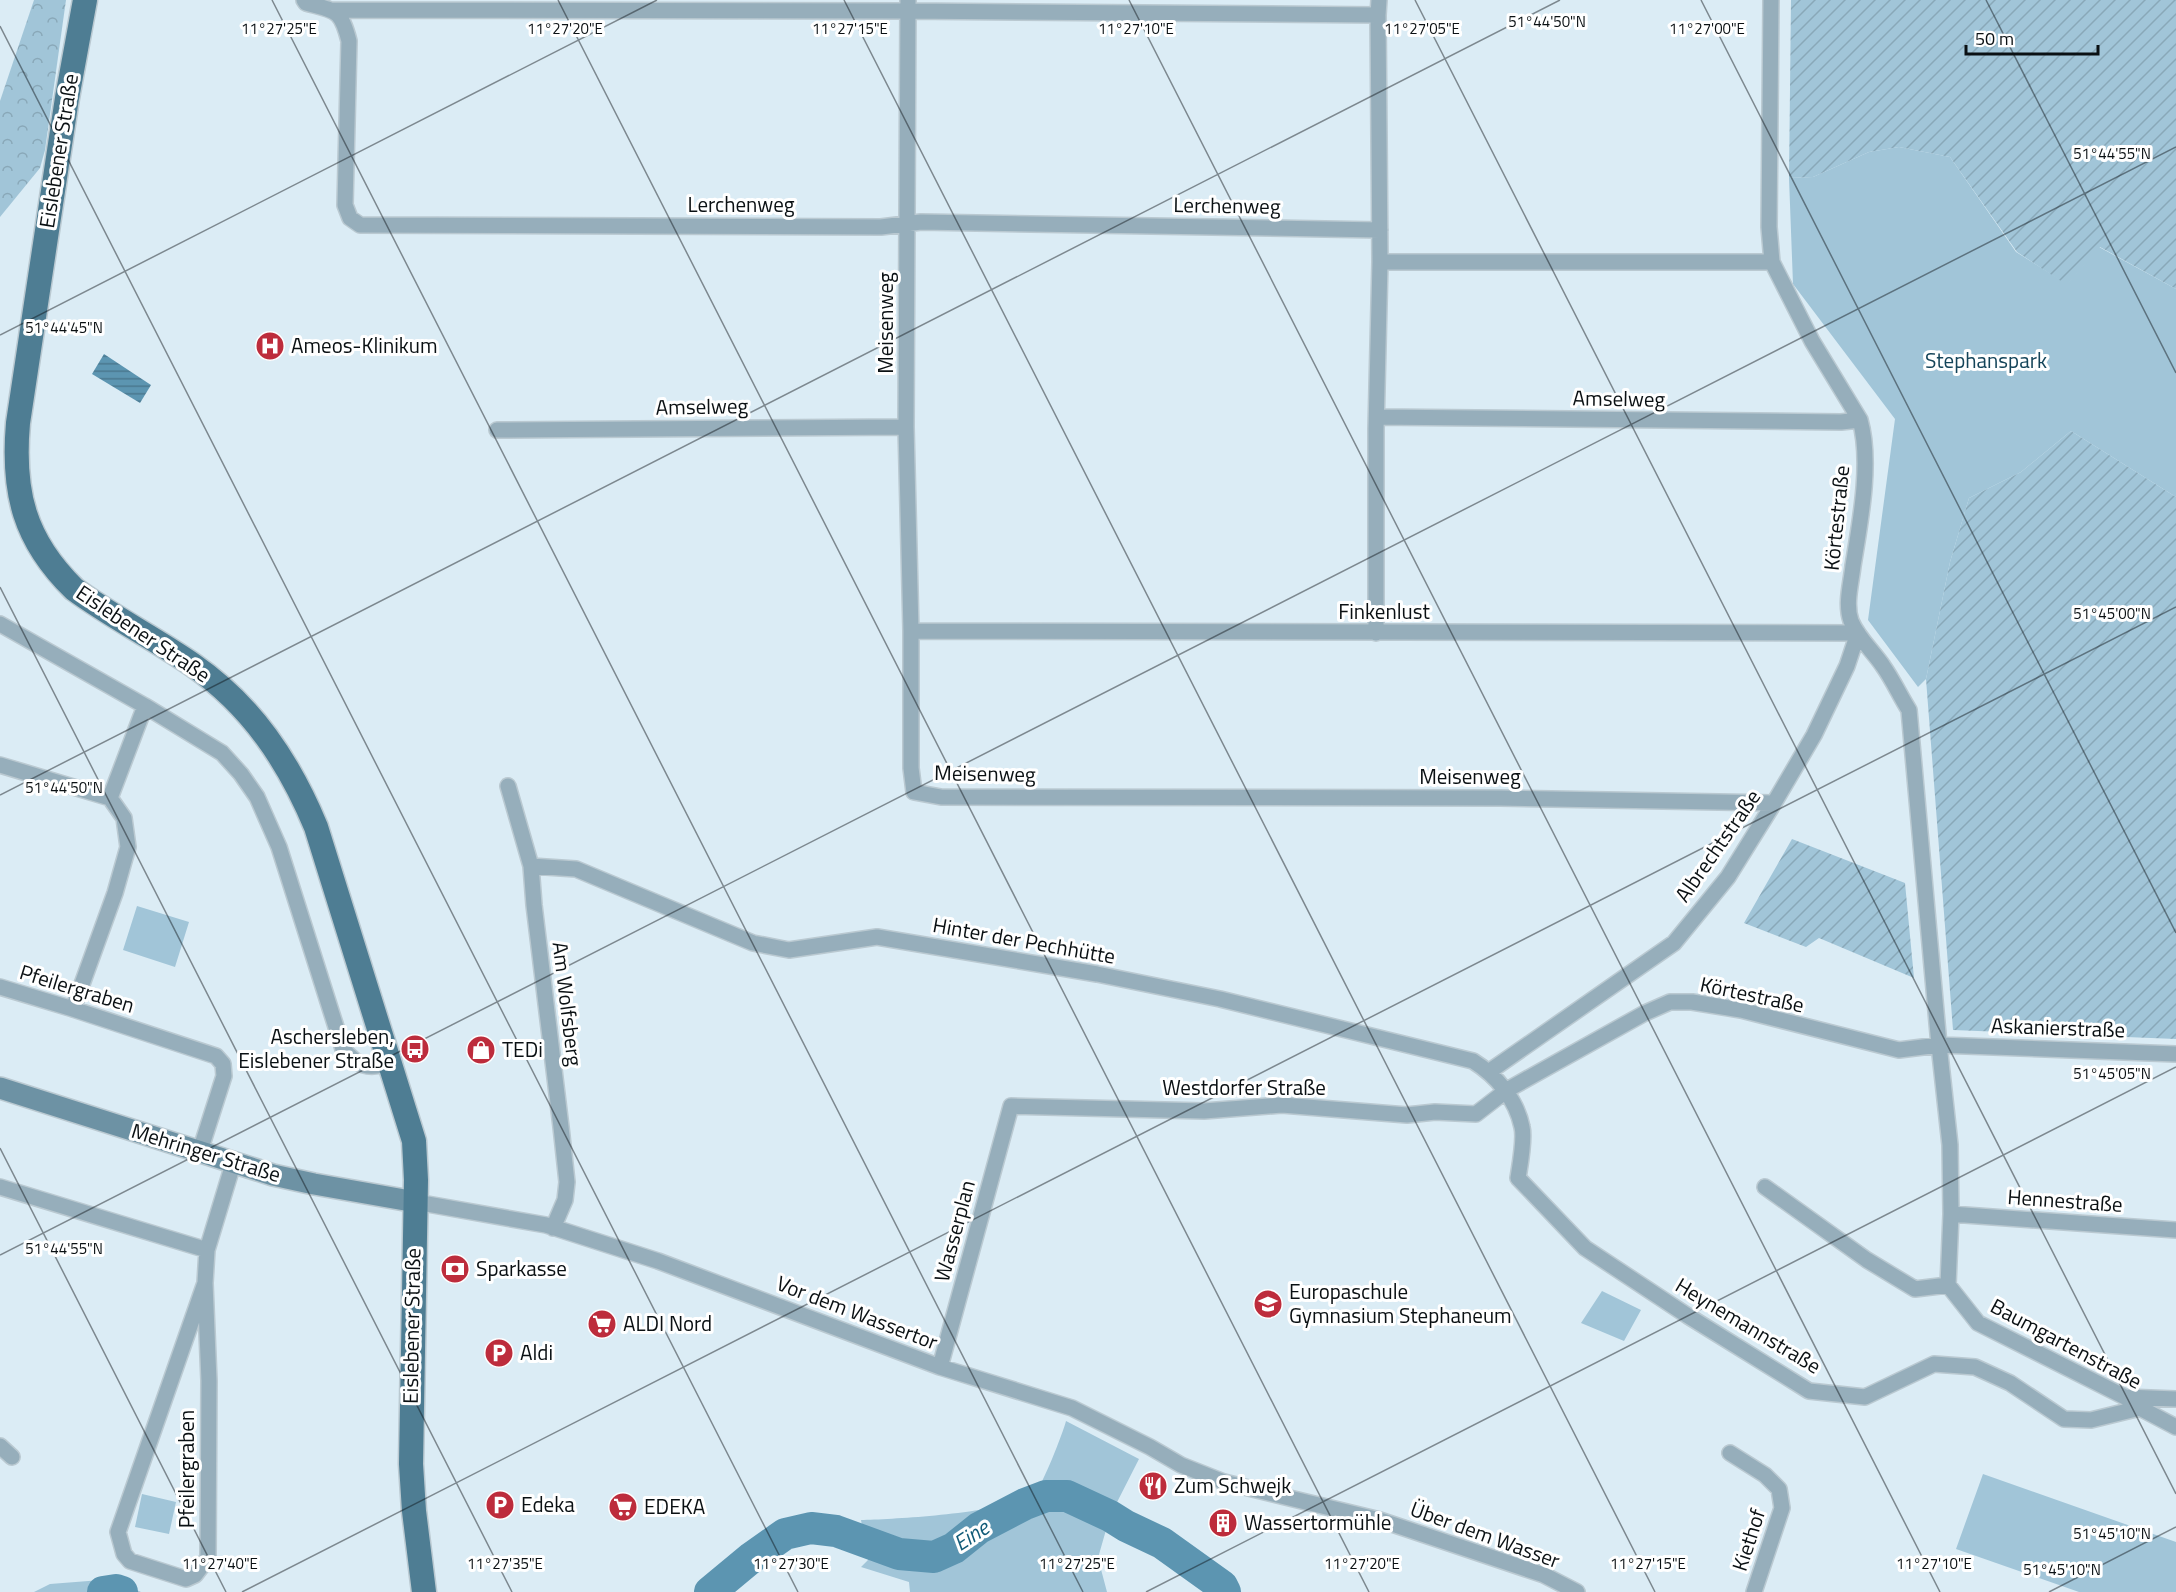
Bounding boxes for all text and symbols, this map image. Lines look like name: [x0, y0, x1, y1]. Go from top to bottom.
text: 51°44'50"N: [1508, 10, 1586, 33]
text: 11°27'25"E: [241, 17, 317, 40]
text: 11°27'20"E: [527, 17, 603, 40]
text: 11°27'15"E: [812, 17, 888, 40]
text: 11°27'10"E: [1098, 17, 1174, 40]
text: 11°27'05"E: [1384, 17, 1460, 40]
text: 11°27'00"E: [1669, 17, 1745, 40]
scale bar: [1966, 18, 2098, 56]
text: 50 m: [1975, 25, 2014, 52]
street label: Eislebener Straße: [30, 71, 86, 230]
text: 51°44'55"N: [2073, 142, 2151, 165]
street label: Lerchenweg: [687, 188, 795, 220]
street label: Lerchenweg: [1173, 188, 1281, 222]
street label: Meisenweg: [869, 272, 901, 374]
text: 51°44'45"N: [25, 316, 103, 339]
place label: Ameos-Klinikum: [291, 329, 438, 361]
hospital icon: Ameos-Klinikum: [254, 330, 286, 362]
park label: Stephanspark: [1925, 344, 2047, 376]
street label: Amselweg: [1572, 381, 1666, 415]
street label: Amselweg: [655, 389, 749, 423]
street label: Körtestraße: [1815, 464, 1857, 572]
street label: Eislebener Straße: [70, 576, 217, 690]
street label: Finkenlust: [1338, 595, 1430, 627]
text: 51°45'00"N: [2073, 602, 2151, 625]
street label: Meisenweg: [934, 756, 1036, 790]
street label: Meisenweg: [1419, 760, 1521, 792]
text: 51°44'50"N: [25, 776, 103, 799]
street label: Albrechtstraße: [1666, 782, 1768, 908]
street label: Hinter der Pechhütte: [930, 908, 1118, 972]
street label: Am Wolfsberg: [544, 940, 592, 1068]
street label: Pfeilergraben: [16, 955, 139, 1021]
street label: Körtestraße: [1697, 967, 1807, 1021]
street label: Askanierstraße: [1990, 1009, 2126, 1045]
place label: Aschersleben, Eislebener Straße: [238, 1020, 394, 1076]
bus stop icon: Aschersleben, Eislebener Straße: [399, 1033, 431, 1065]
place label: TEDi: [502, 1033, 543, 1065]
shop icon: TEDi: [465, 1034, 497, 1066]
text: 51°45'05"N: [2073, 1062, 2151, 1085]
street label: Westdorfer Straße: [1162, 1071, 1326, 1103]
street label: Mehringer Straße: [128, 1114, 285, 1190]
street label: Wasserplan: [925, 1176, 983, 1285]
street label: Hennestraße: [2006, 1180, 2124, 1220]
text: 51°44'55"N: [25, 1237, 103, 1260]
street label: Eislebener Straße: [394, 1248, 428, 1404]
place label: Sparkasse: [476, 1252, 567, 1284]
bank icon: Sparkasse: [439, 1253, 471, 1285]
street label: Vor dem Wassertor: [772, 1267, 943, 1358]
street label: Heynemannstraße: [1670, 1269, 1827, 1381]
place label: Europaschule Gymnasium Stephaneum: [1289, 1275, 1512, 1331]
school or university icon: Europaschule Gymnasium Stephaneum: [1252, 1288, 1284, 1320]
street label: Baumgartenstraße: [1985, 1290, 2148, 1397]
place label: ALDI Nord: [623, 1307, 712, 1339]
supermarket icon: ALDI Nord: [586, 1308, 618, 1340]
place label: Aldi: [520, 1336, 553, 1368]
parking icon: Aldi: [483, 1337, 515, 1369]
street label: Pfeilergraben: [170, 1410, 202, 1528]
place label: Zum Schwejk: [1174, 1469, 1291, 1501]
restaurant icon: Zum Schwejk: [1137, 1470, 1169, 1502]
place label: Edeka: [521, 1488, 575, 1520]
parking icon: Edeka: [484, 1489, 516, 1521]
place label: EDEKA: [644, 1490, 706, 1522]
supermarket icon: EDEKA: [607, 1491, 639, 1523]
street label: Über dem Wasser: [1406, 1492, 1565, 1576]
street label: Kiethof: [1723, 1504, 1773, 1575]
place label: Wassertormühle: [1244, 1506, 1391, 1538]
building icon: Wassertormühle: [1207, 1507, 1239, 1539]
water label: Eine: [946, 1510, 997, 1559]
text: 51°45'10"N: [2073, 1522, 2151, 1545]
text: 11°27'40"E: [182, 1552, 258, 1575]
text: 11°27'35"E: [467, 1552, 543, 1575]
text: 11°27'30"E: [753, 1552, 829, 1575]
text: 11°27'25"E: [1039, 1552, 1115, 1575]
text: 11°27'20"E: [1324, 1552, 1400, 1575]
text: 11°27'15"E: [1610, 1552, 1686, 1575]
text: 11°27'10"E: [1896, 1552, 1972, 1575]
text: 51°45'10"N: [2023, 1558, 2101, 1581]

